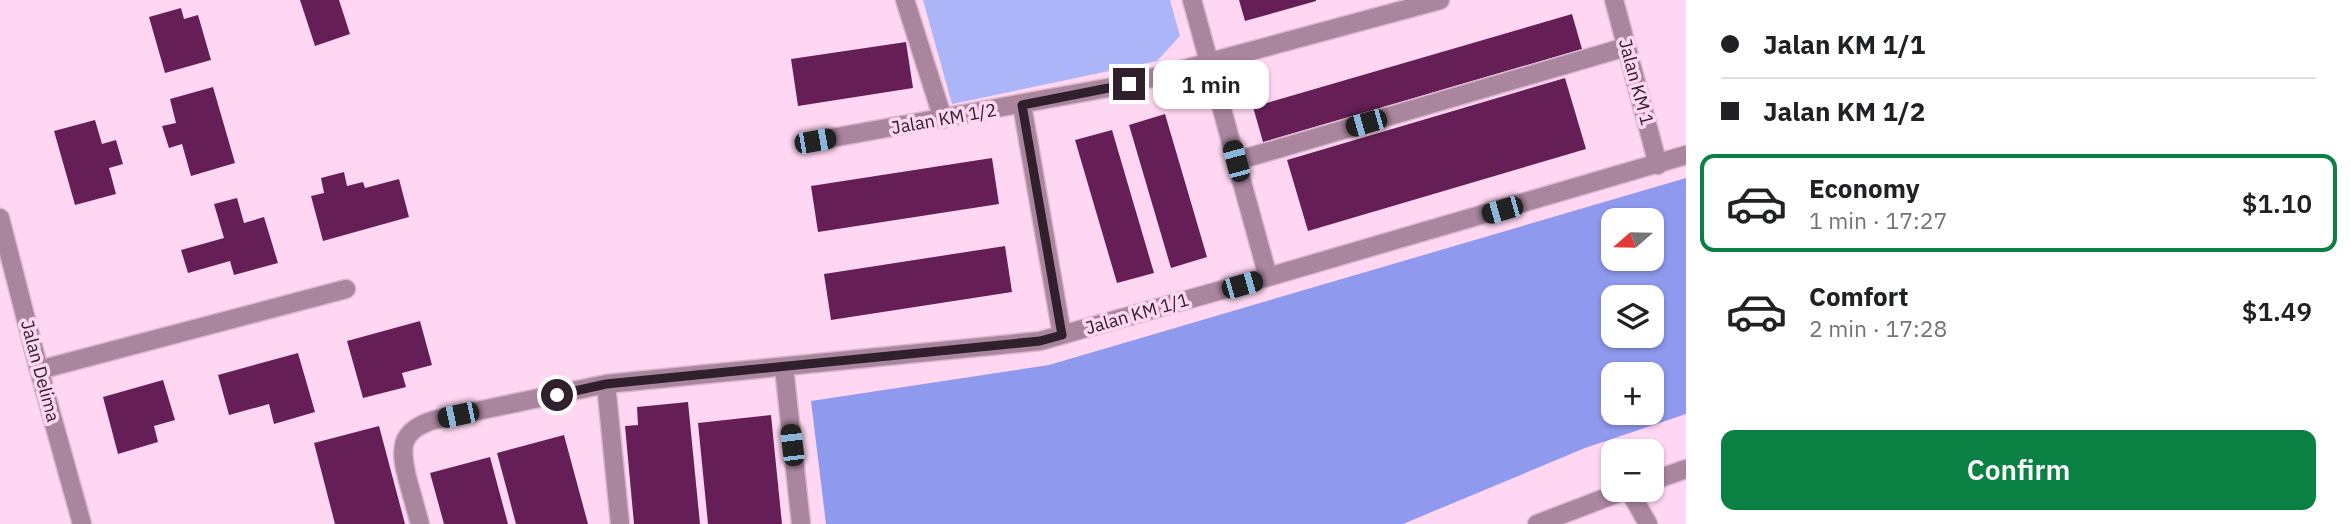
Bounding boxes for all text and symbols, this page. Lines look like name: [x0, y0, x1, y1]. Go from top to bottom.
text: Jalan KM 1/1: [1763, 27, 1925, 61]
street label: Jalan KM 1: [1614, 36, 1659, 128]
callout: 1 min: [1154, 60, 1269, 108]
route end: [1113, 68, 1145, 100]
text: 1 min: [1181, 69, 1241, 99]
text: Jalan KM 1/2: [1763, 94, 1925, 128]
street label: Jalan KM 1/2: [889, 98, 998, 139]
car: [1343, 107, 1390, 139]
car: [793, 127, 838, 155]
car: [1221, 138, 1252, 184]
text: Economy: [1809, 171, 1920, 205]
icon: car: [1725, 172, 1788, 235]
text: $1.10: [2242, 186, 2312, 220]
car: [1479, 194, 1526, 226]
text: 1 min · 17:27: [1809, 205, 1947, 235]
north arrow: [1601, 208, 1664, 271]
map controls: [1601, 208, 1664, 502]
car: [1219, 269, 1266, 301]
text: Comfort: [1809, 279, 1908, 313]
icon: car: [1725, 280, 1788, 343]
button: layers: [1601, 285, 1664, 348]
street label: Jalan KM 1/1: [1082, 288, 1191, 339]
text: $1.49: [2242, 294, 2312, 328]
text: 2 min · 17:28: [1809, 313, 1947, 343]
street label: Jalan Delima: [16, 317, 65, 425]
button: +: [1601, 362, 1664, 425]
route start: [541, 379, 573, 411]
car: [436, 400, 481, 430]
car: [780, 423, 805, 467]
button: Confirm: [1721, 430, 2316, 510]
button: −: [1601, 439, 1664, 502]

